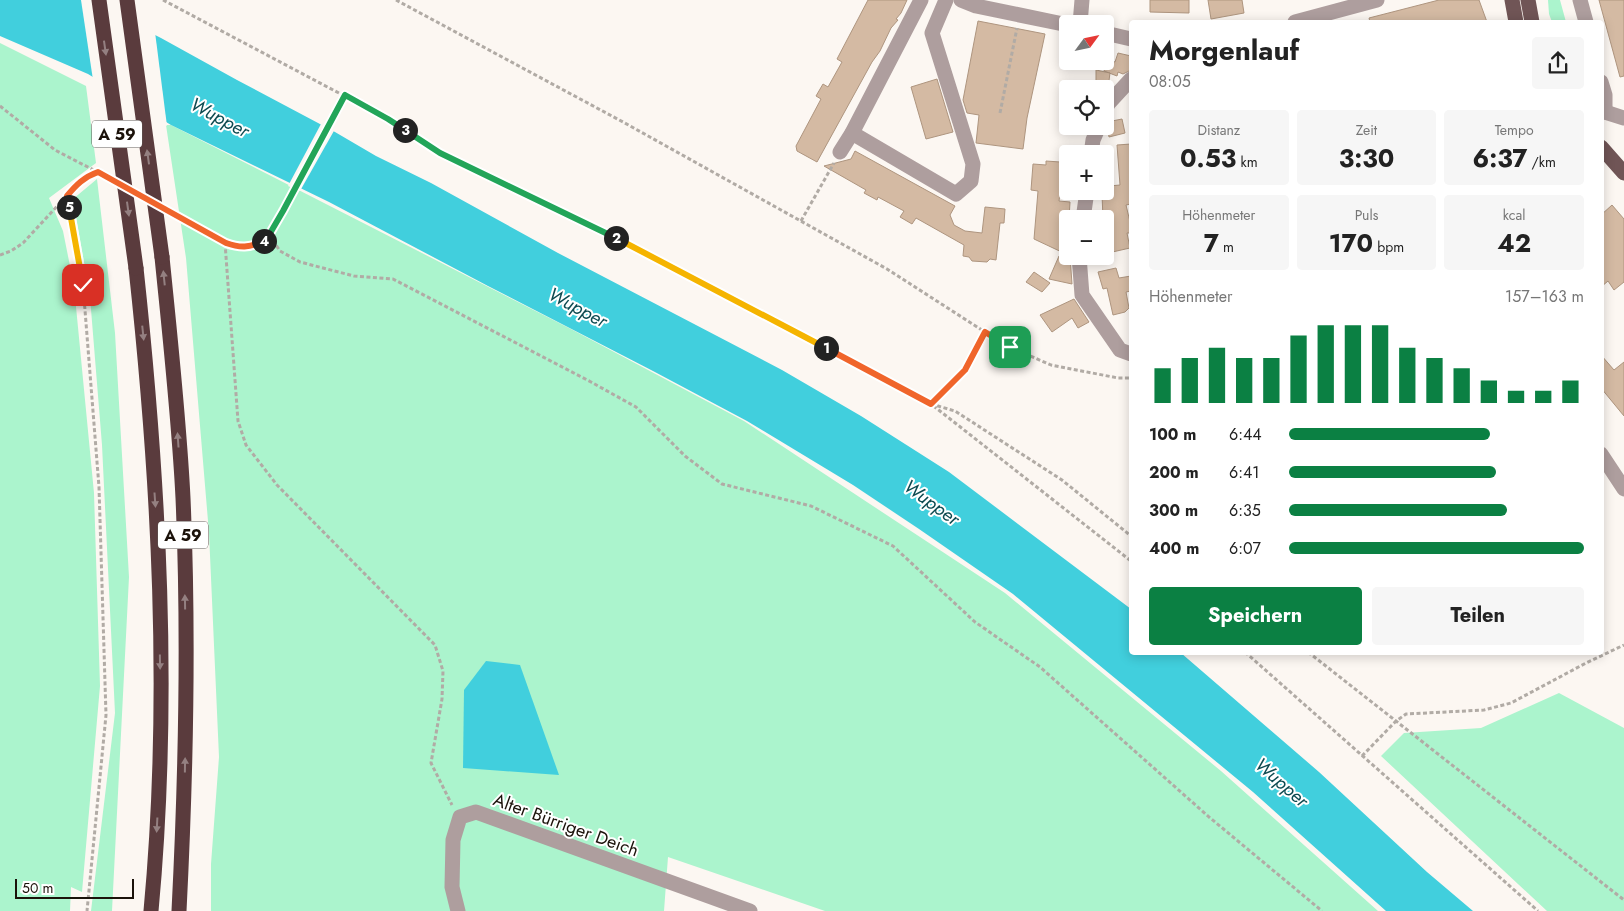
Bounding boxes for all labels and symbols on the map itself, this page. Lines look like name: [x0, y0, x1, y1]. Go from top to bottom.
north arrow: [1059, 15, 1114, 70]
one-way arrow: [102, 41, 110, 57]
water label: Wupper: [185, 91, 256, 145]
pin: 3: [392, 118, 418, 142]
road number: A 59: [92, 120, 142, 148]
one-way arrow: [144, 148, 152, 164]
pin: 5: [56, 194, 82, 220]
one-way arrow: [124, 202, 132, 218]
pin: 2: [604, 226, 628, 250]
pin: 4: [252, 228, 276, 254]
pin: [62, 264, 104, 306]
one-way arrow: [160, 270, 168, 286]
water label: Wupper: [543, 281, 614, 335]
one-way arrow: [139, 325, 147, 341]
pin: [989, 326, 1031, 368]
pin: 1: [814, 336, 838, 360]
one-way arrow: [174, 432, 182, 448]
water label: Wupper: [898, 473, 967, 533]
one-way arrow: [152, 492, 160, 508]
road number: A 59: [158, 522, 208, 548]
one-way arrow: [181, 594, 189, 610]
one-way arrow: [156, 654, 164, 670]
water label: Wupper: [1249, 751, 1316, 814]
one-way arrow: [181, 756, 189, 772]
street label: Alter Bürriger Deich: [490, 787, 642, 863]
one-way arrow: [152, 817, 160, 833]
scale bar: [15, 876, 134, 899]

